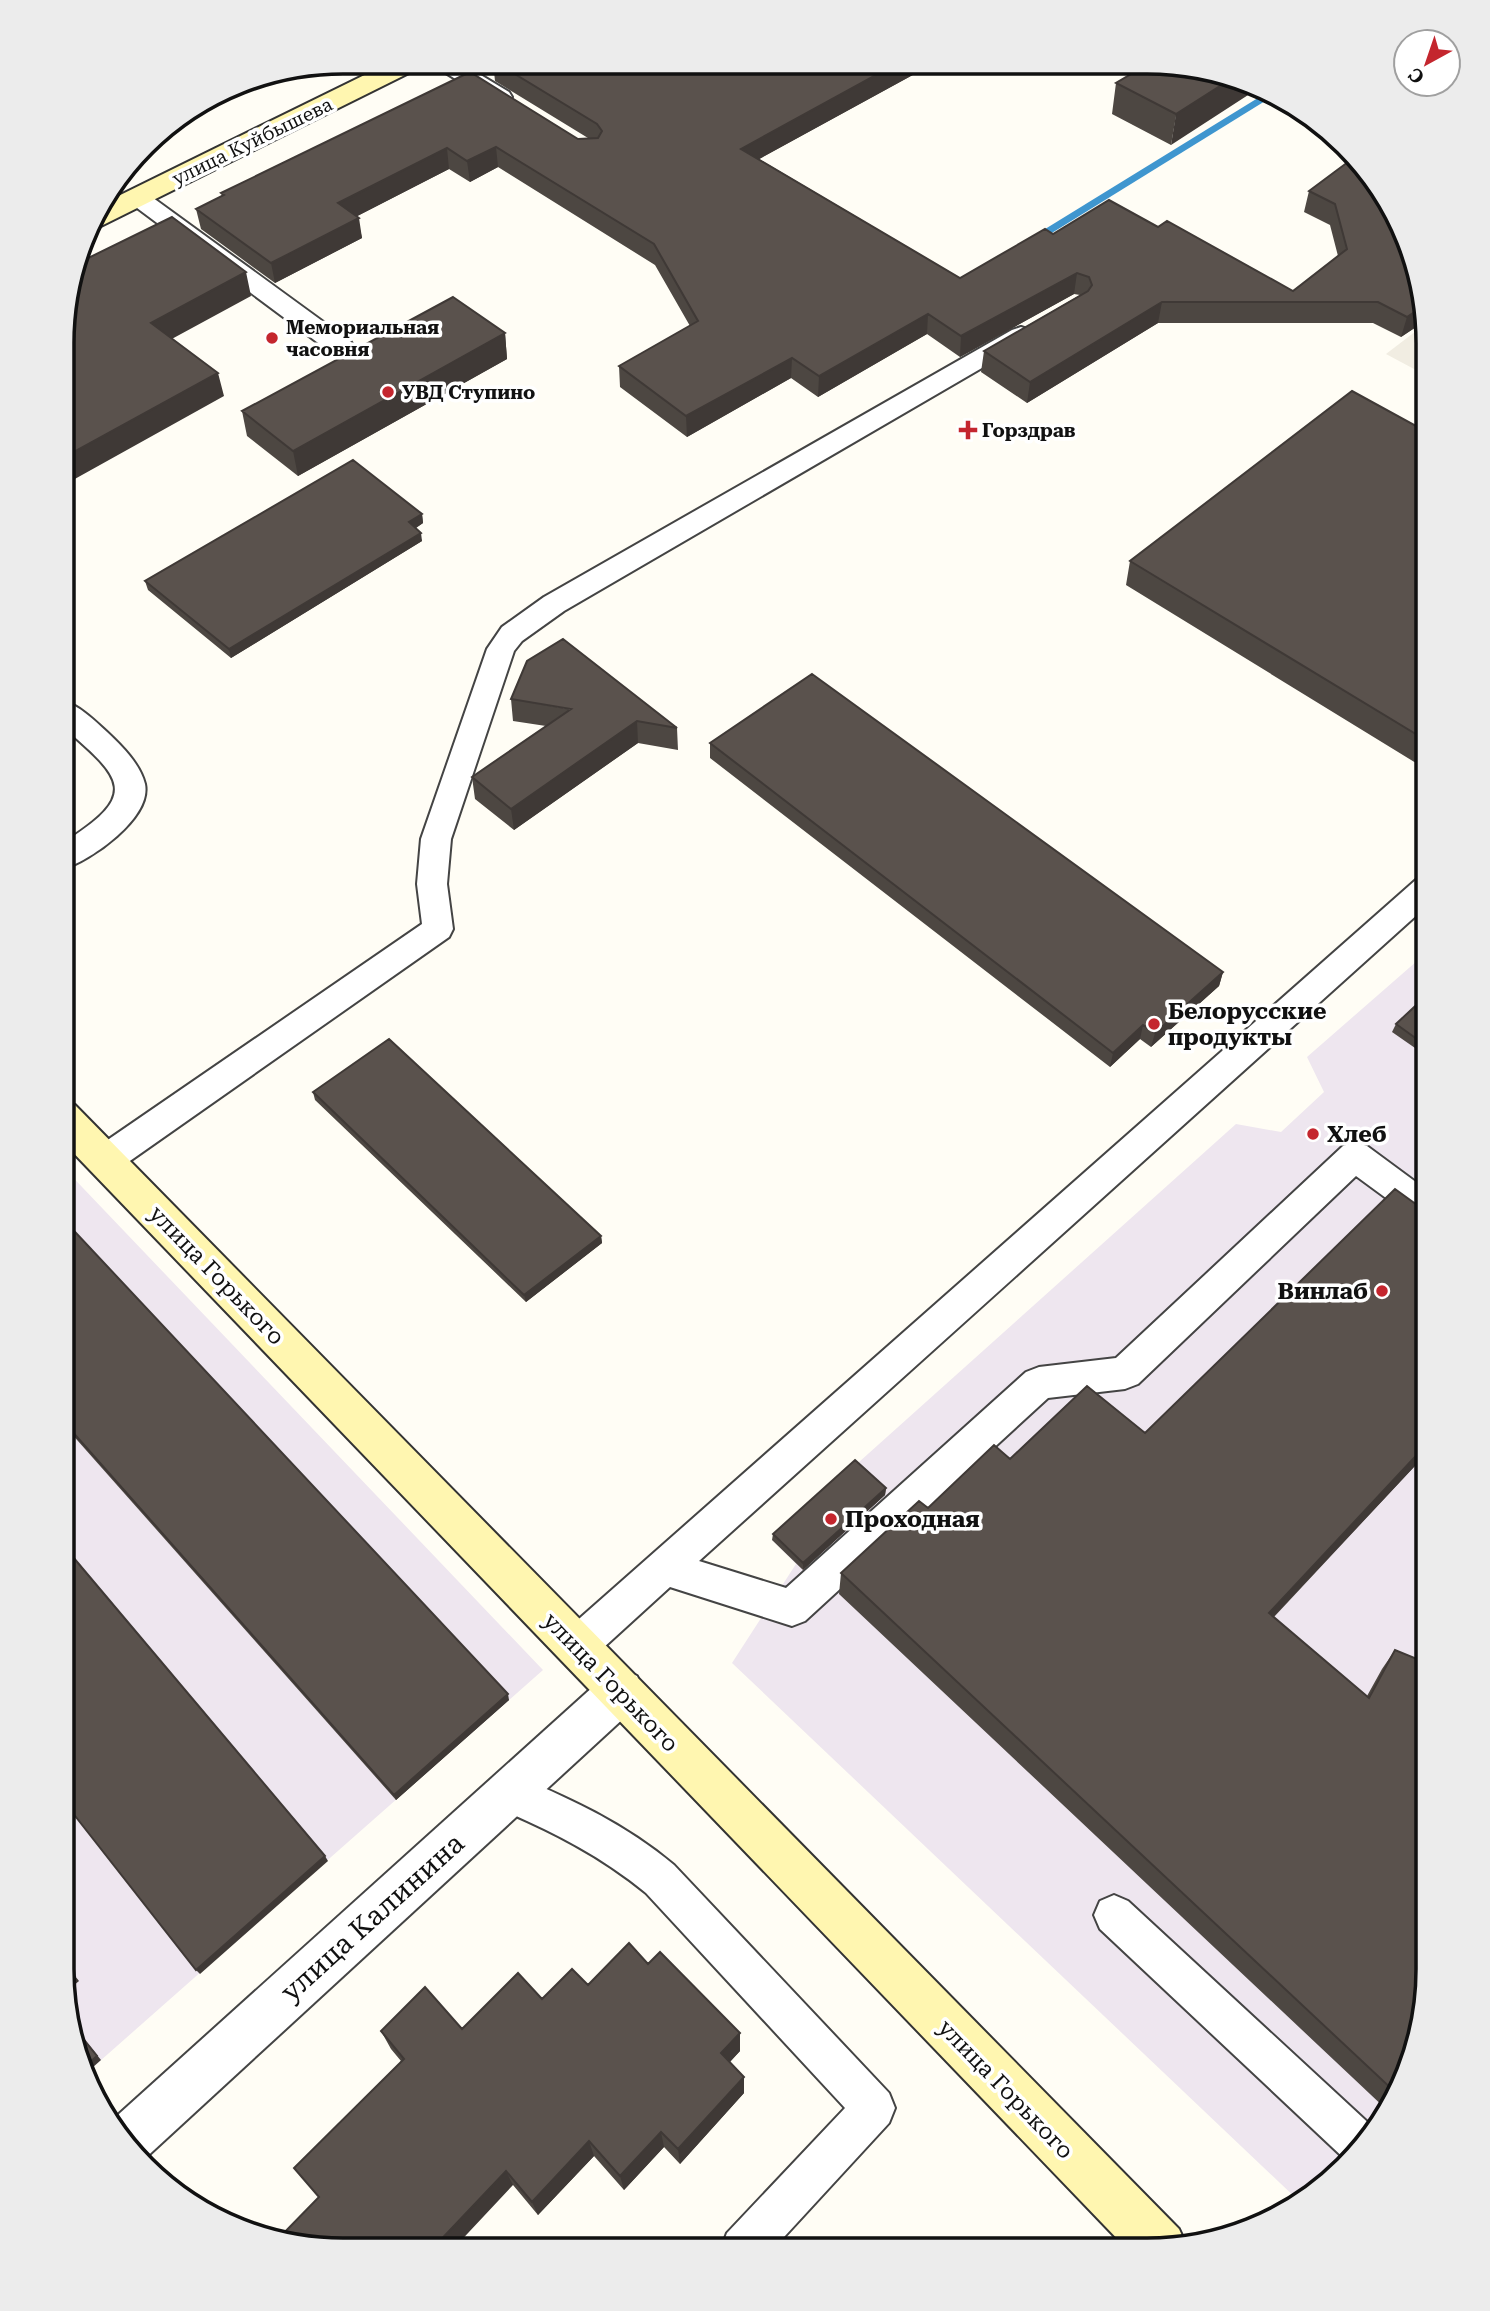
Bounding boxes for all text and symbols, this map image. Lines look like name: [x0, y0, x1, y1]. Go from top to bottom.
north arrow: [1392, 28, 1462, 98]
text: С: [1404, 63, 1429, 89]
street label: улица Куйбышева: [168, 92, 337, 190]
place label: Мемориальная часовня: [286, 316, 439, 361]
marker: Мемориальная часовня: [264, 330, 280, 346]
place label: УВД Ступино: [402, 381, 535, 404]
marker: УВД Ступино: [380, 384, 396, 400]
place label: Горздрав: [982, 419, 1076, 442]
marker: Горздрав: [960, 422, 976, 438]
place label: Белорусские продукты: [1168, 998, 1327, 1051]
marker: Белорусские продукты: [1146, 1016, 1162, 1032]
place label: Хлеб: [1327, 1121, 1387, 1148]
marker: Хлеб: [1305, 1126, 1321, 1142]
street label: улица Горького: [143, 1200, 290, 1351]
place label: Винлаб: [1277, 1278, 1368, 1305]
marker: Винлаб: [1374, 1283, 1390, 1299]
place label: Проходная: [845, 1506, 980, 1533]
marker: Проходная: [823, 1511, 839, 1527]
street label: улица Горького: [537, 1607, 684, 1758]
street label: улица Калинина: [274, 1826, 471, 2008]
street label: улица Горького: [932, 2014, 1079, 2165]

